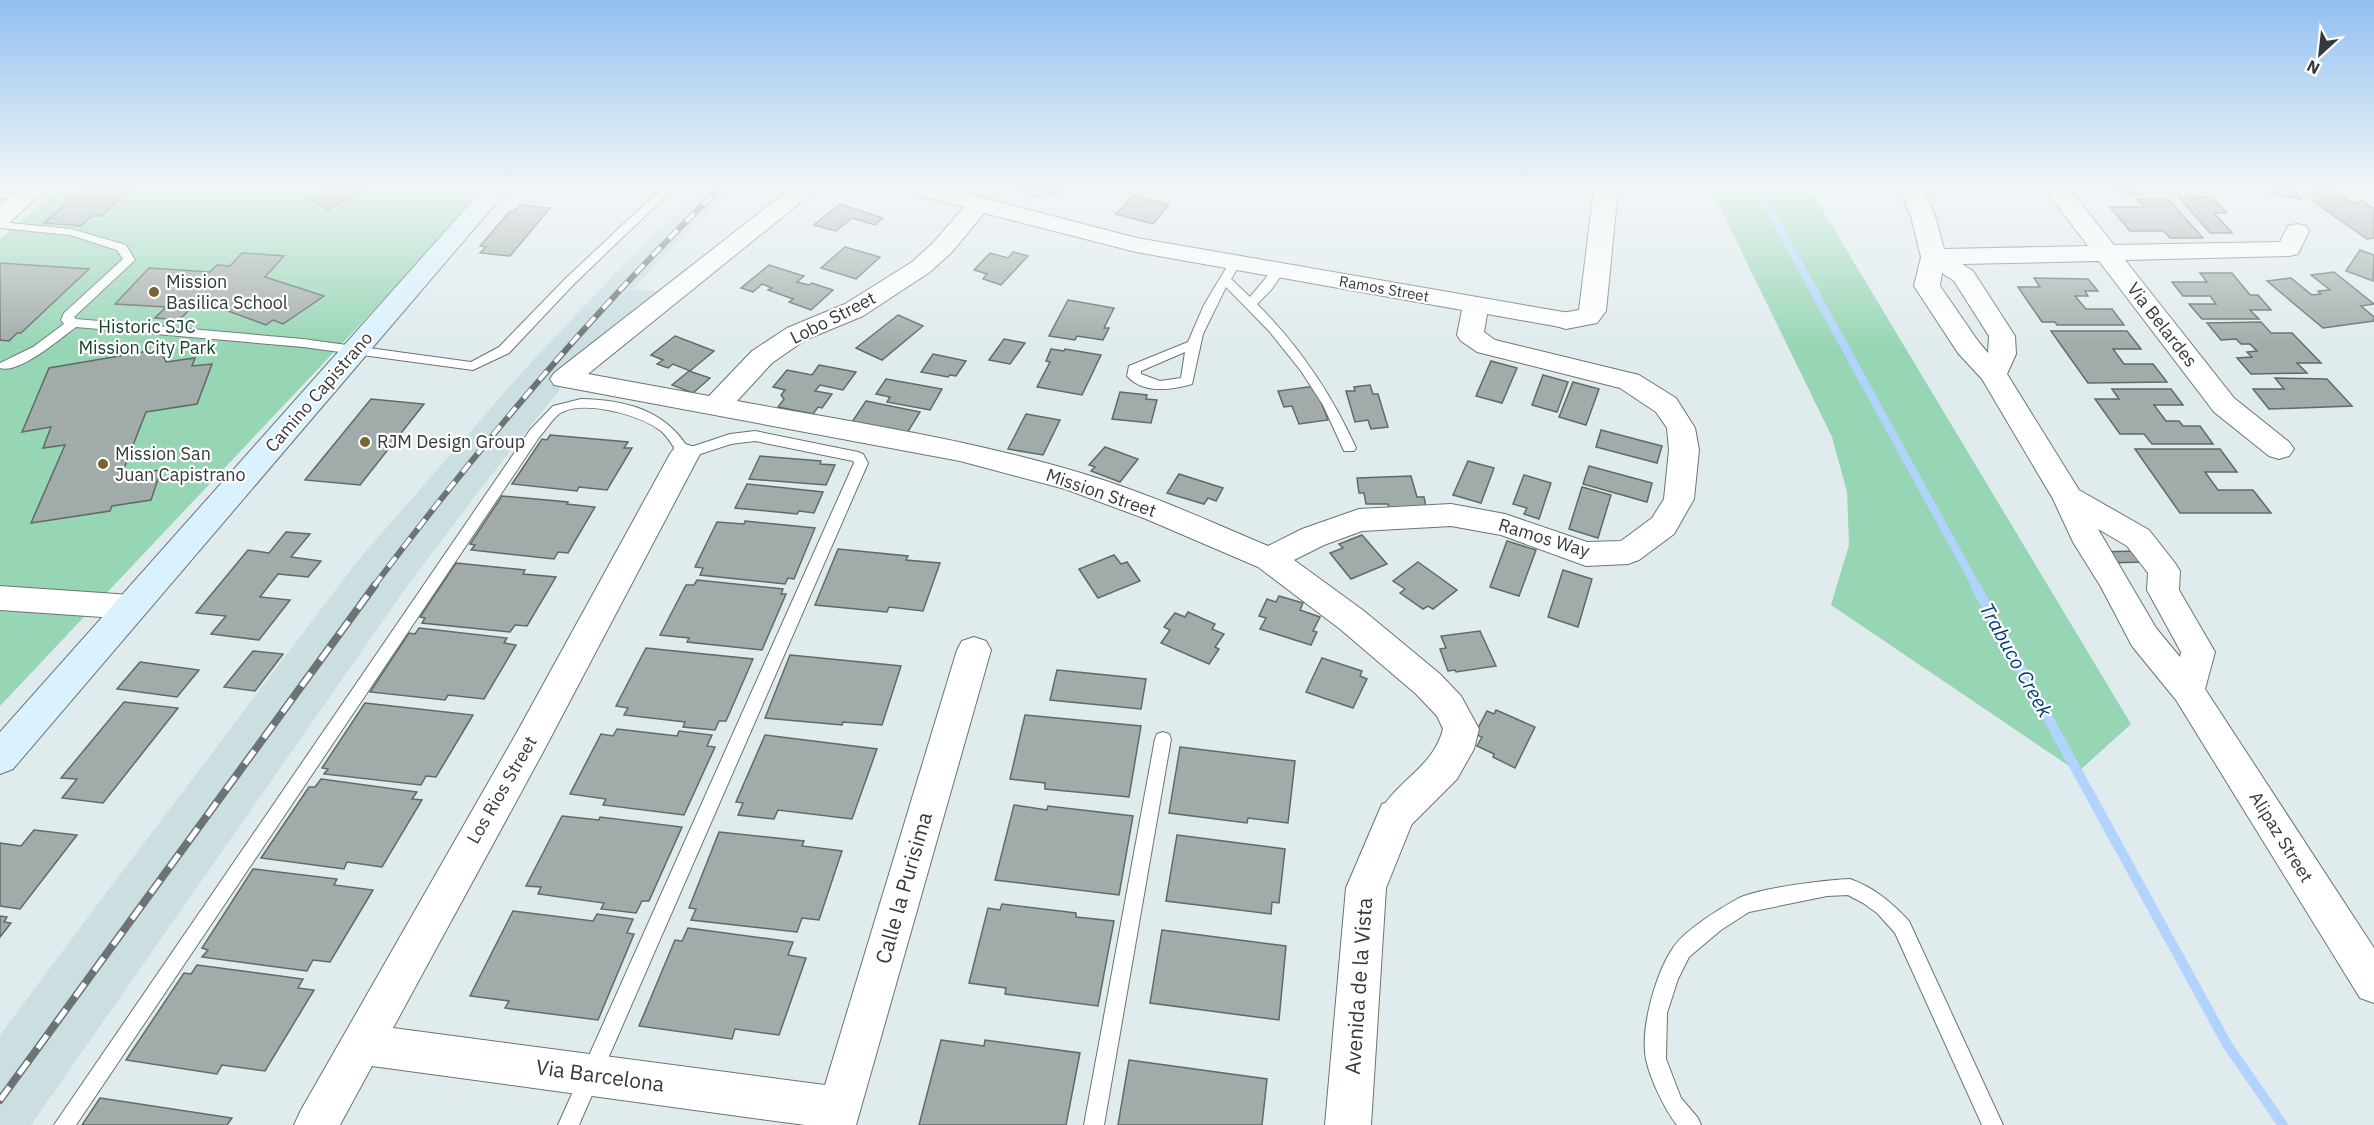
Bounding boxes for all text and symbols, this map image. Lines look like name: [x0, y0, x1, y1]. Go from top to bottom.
north arrow: [2290, 24, 2350, 84]
text: N: [2303, 56, 2323, 79]
place label: Mission Basilica School: [166, 270, 288, 314]
street label: Ramos Street: [1338, 271, 1431, 306]
street label: Via Belardes: [2122, 278, 2203, 372]
marker: Mission Basilica School: [147, 285, 161, 299]
street label: Lobo Street: [786, 286, 879, 349]
park label: Historic SJC Mission City Park: [78, 315, 216, 359]
street label: Camino Capistrano: [260, 327, 377, 457]
place label: RJM Design Group: [377, 430, 525, 453]
marker: RJM Design Group: [358, 435, 372, 449]
place label: Mission San Juan Capistrano: [115, 442, 246, 486]
marker: Mission San Juan Capistrano: [96, 457, 110, 471]
street label: Mission Street: [1043, 463, 1159, 522]
street label: Ramos Way: [1496, 513, 1593, 562]
water label: Trabuco Creek: [1974, 598, 2059, 722]
street label: Los Rios Street: [462, 732, 542, 848]
street label: Alipaz Street: [2244, 787, 2318, 886]
street label: Calle la Purisima: [868, 809, 938, 967]
street label: Avenida de la Vista: [1338, 896, 1378, 1075]
street label: Via Barcelona: [534, 1052, 666, 1098]

